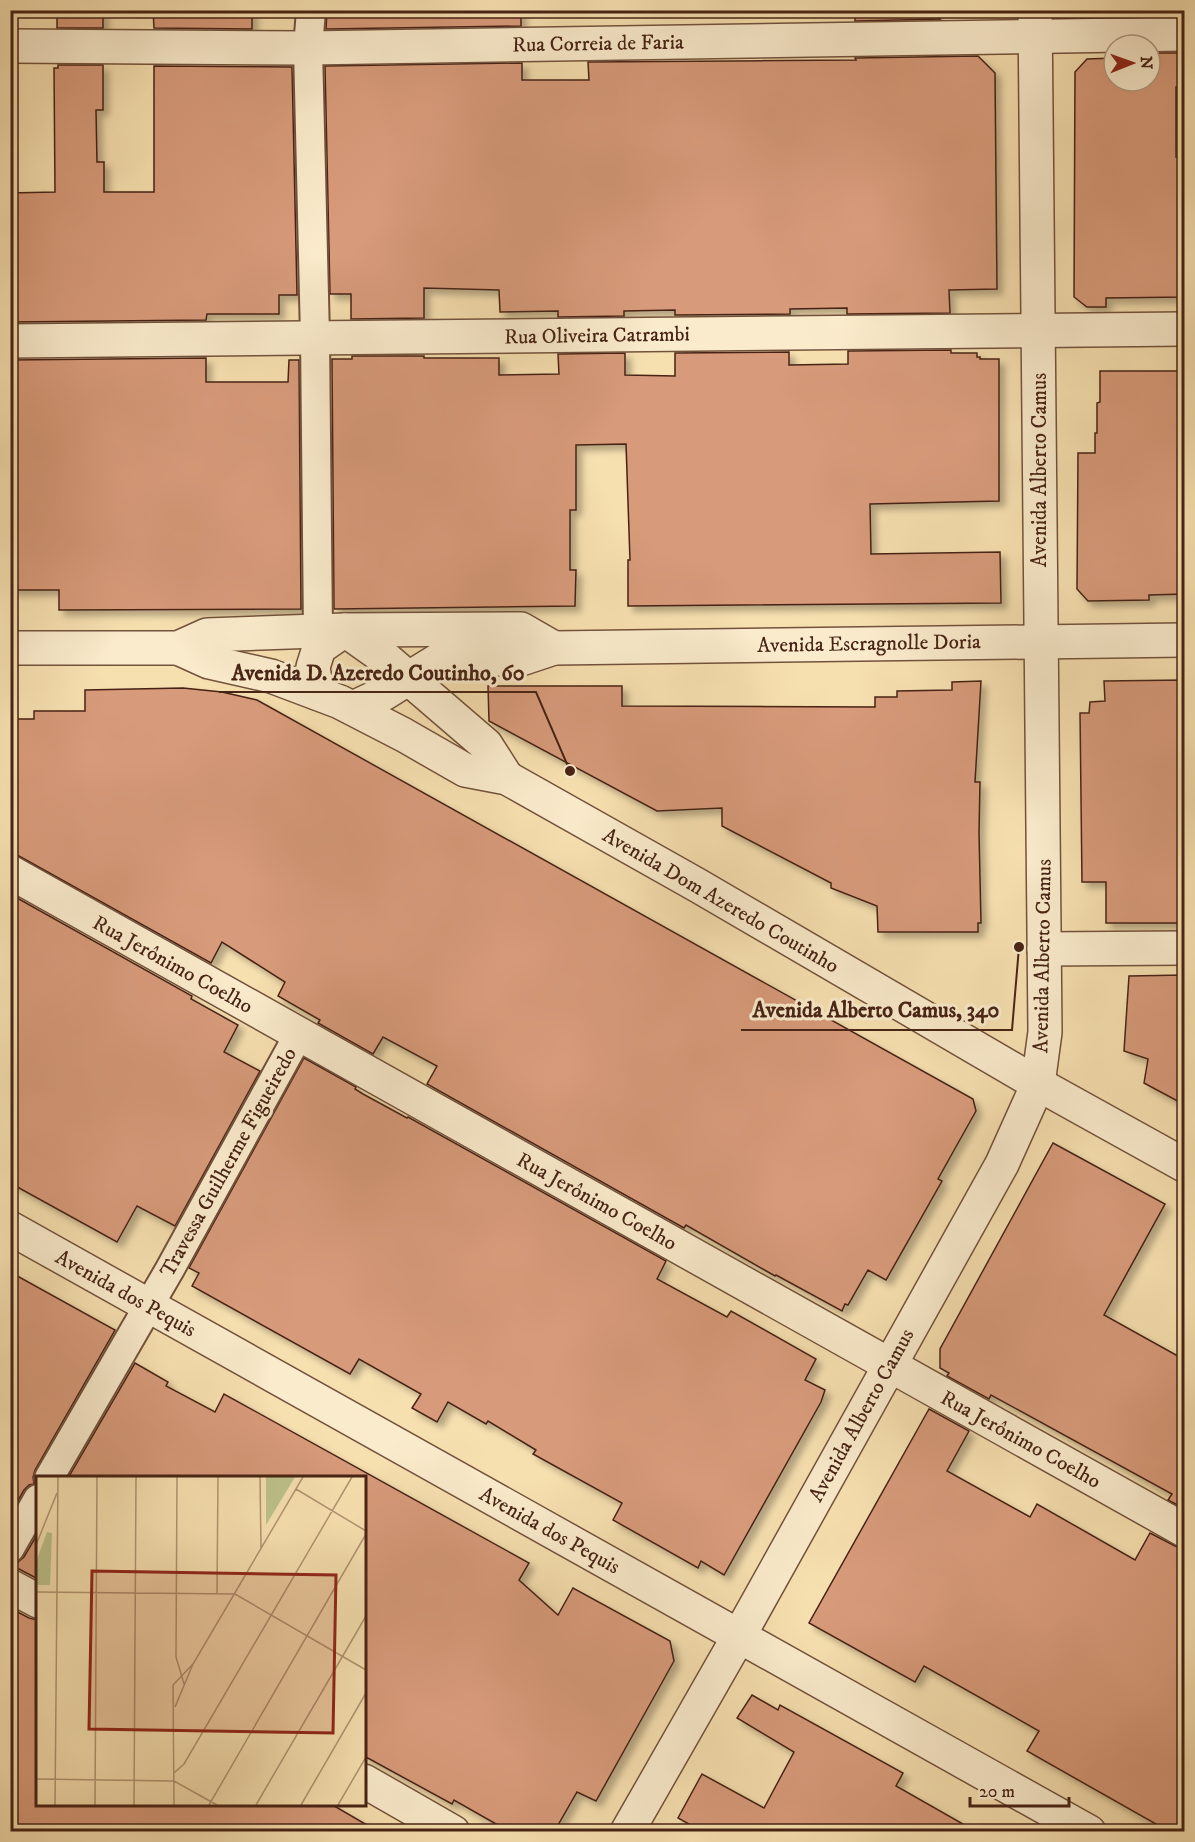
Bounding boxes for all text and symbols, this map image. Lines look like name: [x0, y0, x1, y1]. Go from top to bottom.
street label: Rua Correia de Faria: [512, 30, 684, 58]
north arrow: [1102, 33, 1162, 93]
text: N: [1136, 56, 1156, 69]
street label: Rua Oliveira Catrambi: [504, 321, 690, 351]
street label: Avenida Alberto Camus: [1027, 373, 1053, 567]
street label: Avenida Escragnolle Doria: [757, 629, 981, 659]
callout: Avenida D. Azeredo Coutinho, 60: [219, 652, 536, 692]
text: Avenida D. Azeredo Coutinho, 60: [230, 660, 525, 687]
street label: Avenida Dom Azeredo Coutinho: [598, 822, 843, 979]
street label: Avenida Alberto Camus: [1028, 859, 1058, 1053]
street label: Rua Jerônimo Coelho: [88, 910, 257, 1020]
callout: Avenida Alberto Camus, 340: [741, 990, 1012, 1030]
text: Avenida Alberto Camus, 340: [752, 997, 1000, 1024]
street label: Travessa Guilherme Figueiredo: [155, 1043, 303, 1282]
street label: Rua Jerônimo Coelho: [512, 1147, 681, 1257]
street label: Avenida dos Pequis: [51, 1244, 200, 1343]
street label: Avenida Alberto Camus: [803, 1324, 920, 1507]
street label: Rua Jerônimo Coelho: [936, 1385, 1105, 1495]
inset map: [36, 1476, 366, 1806]
street label: Avenida dos Pequis: [475, 1481, 624, 1580]
scale bar: [970, 1770, 1069, 1808]
text: 20 m: [979, 1781, 1015, 1803]

